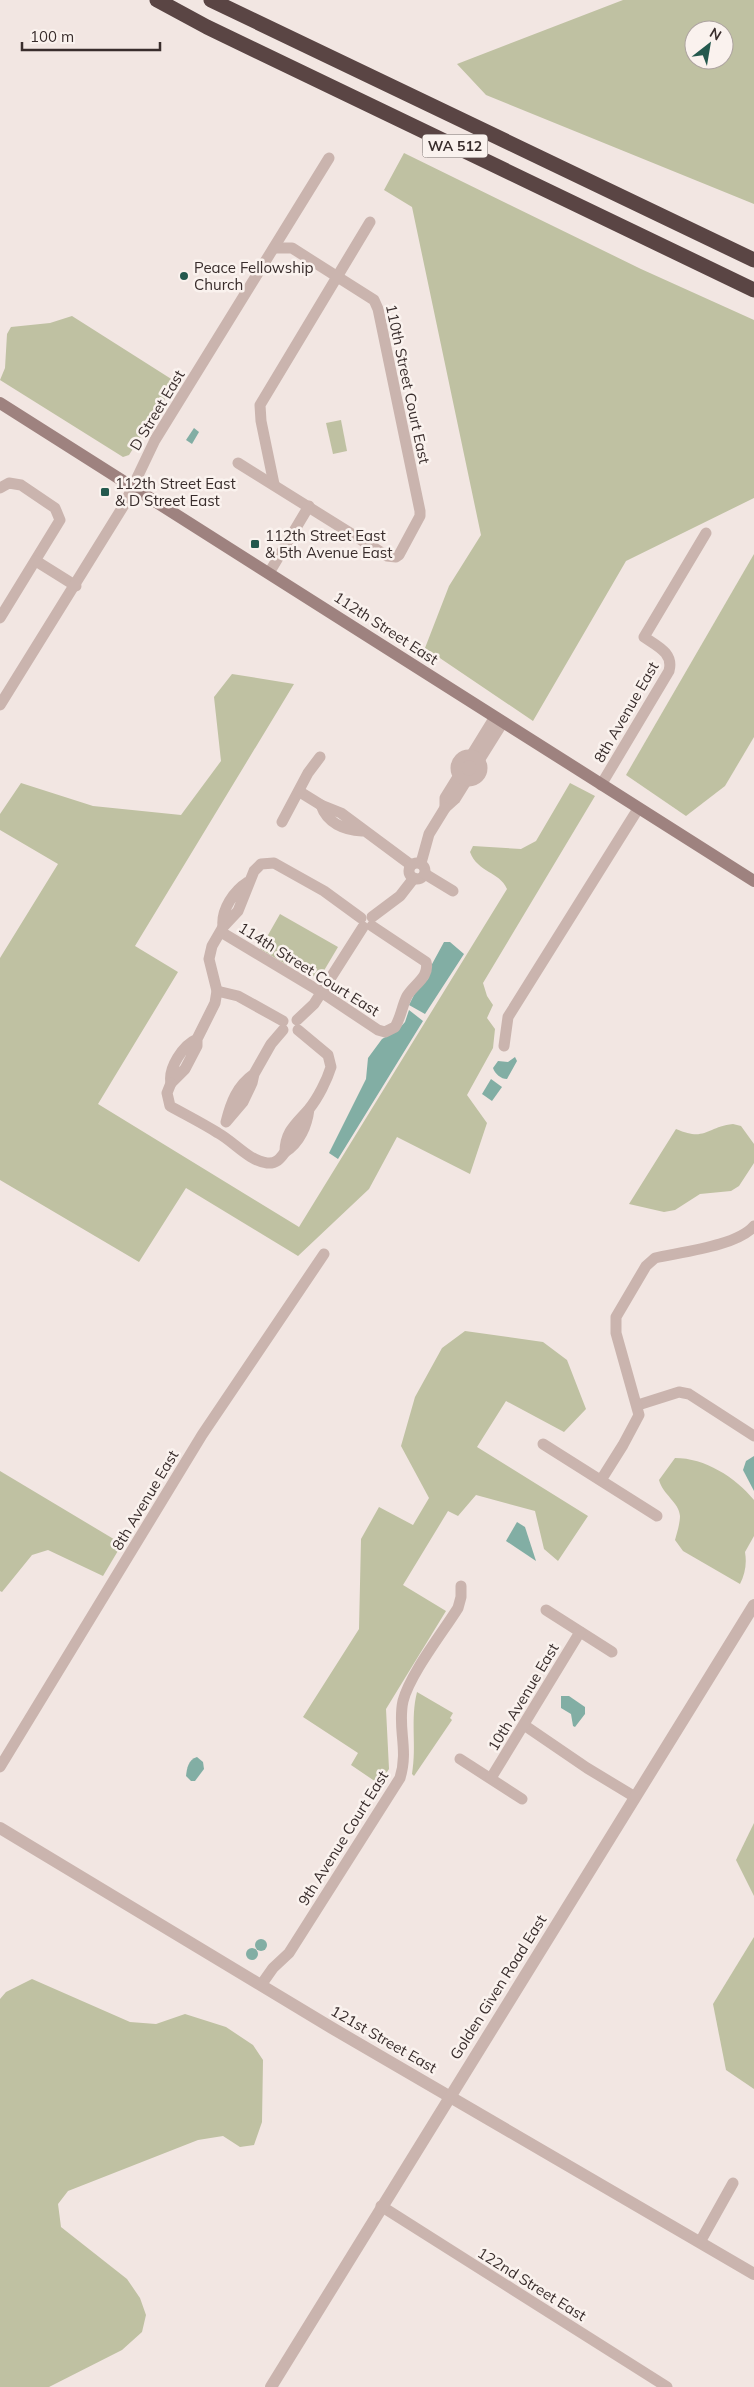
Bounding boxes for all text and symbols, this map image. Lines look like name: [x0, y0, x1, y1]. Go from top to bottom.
scale bar: [22, 20, 160, 52]
north arrow: [684, 20, 734, 70]
text: N: [707, 23, 725, 44]
text: 100 m: [30, 27, 74, 46]
road number: WA 512: [422, 134, 488, 158]
place label: Peace Fellowship Church: [194, 258, 314, 294]
marker: Peace Fellowship Church: [178, 270, 190, 282]
street label: 110th Street Court East: [382, 302, 434, 466]
street label: D Street East: [125, 366, 189, 454]
place label: 112th Street East & D Street East: [115, 474, 236, 510]
marker: 112th Street East & D Street East: [99, 486, 111, 498]
place label: 112th Street East & 5th Avenue East: [265, 526, 392, 562]
marker: 112th Street East & 5th Avenue East: [249, 538, 261, 550]
street label: 112th Street East: [330, 587, 442, 669]
street label: 8th Avenue East: [589, 658, 663, 766]
street label: 114th Street Court East: [235, 918, 383, 1020]
street label: 8th Avenue East: [108, 1446, 182, 1554]
street label: 10th Avenue East: [483, 1640, 563, 1754]
street label: 9th Avenue Court East: [294, 1767, 392, 1909]
street label: Golden Given Road East: [446, 1911, 550, 2063]
street label: 121st Street East: [328, 2001, 440, 2077]
street label: 122nd Street East: [474, 2243, 590, 2325]

